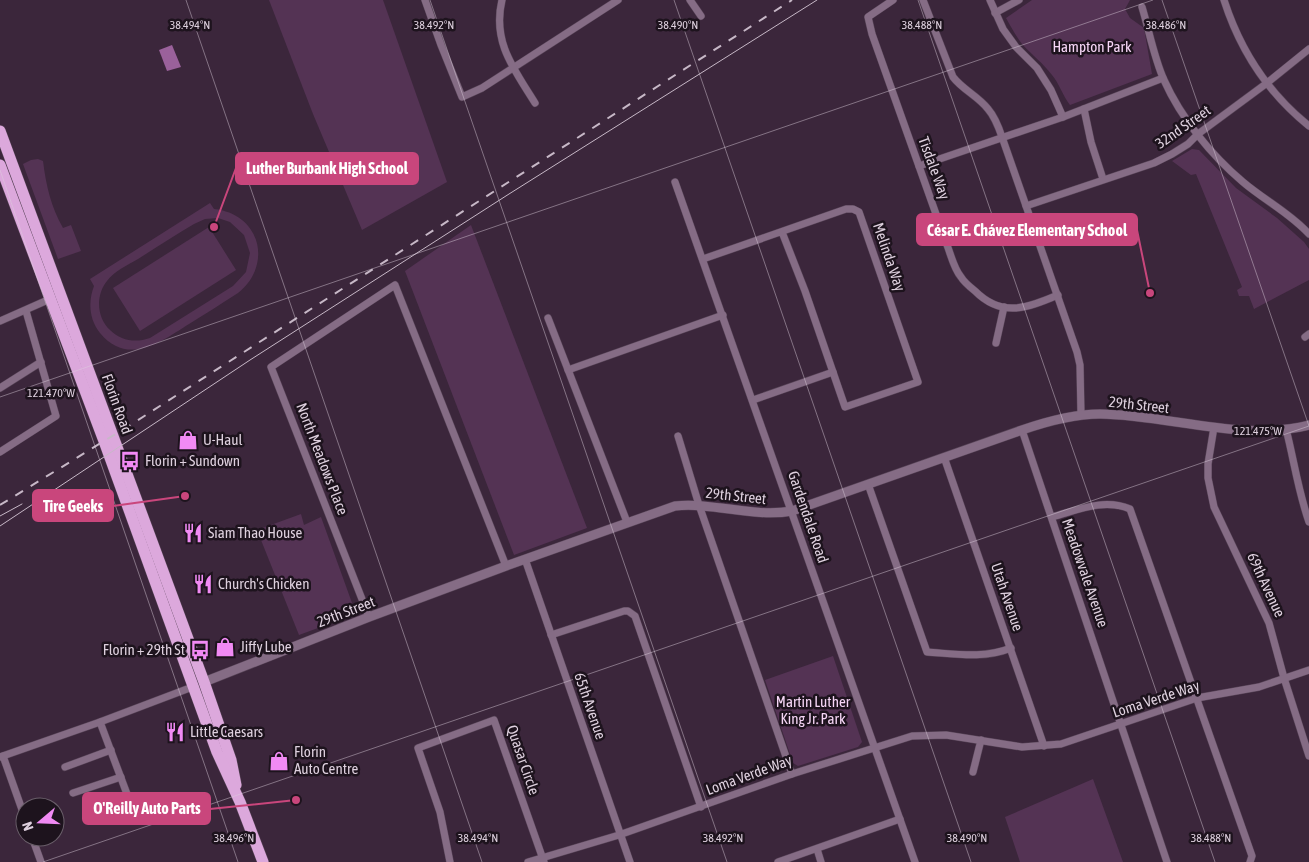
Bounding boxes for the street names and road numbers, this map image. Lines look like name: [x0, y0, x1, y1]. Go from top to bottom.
street label: 32nd Street: [1152, 101, 1214, 152]
street label: Tisdale Way: [915, 134, 954, 201]
street label: Melinda Way: [870, 220, 909, 293]
street label: Florin Road: [99, 371, 136, 436]
street label: 29th Street: [1108, 393, 1170, 416]
street label: North Meadows Place: [293, 400, 352, 517]
street label: Gardendale Road: [785, 469, 832, 565]
street label: 29th Street: [705, 484, 767, 507]
street label: Meadowvale Avenue: [1059, 516, 1112, 630]
street label: 69th Avenue: [1244, 550, 1289, 620]
street label: Utah Avenue: [988, 561, 1027, 633]
street label: 29th Street: [314, 593, 377, 630]
street label: 65th Avenue: [571, 670, 610, 742]
street label: Loma Verde Way: [1110, 676, 1201, 721]
street label: Quasar Circle: [504, 723, 543, 797]
street label: Loma Verde Way: [703, 751, 794, 798]

